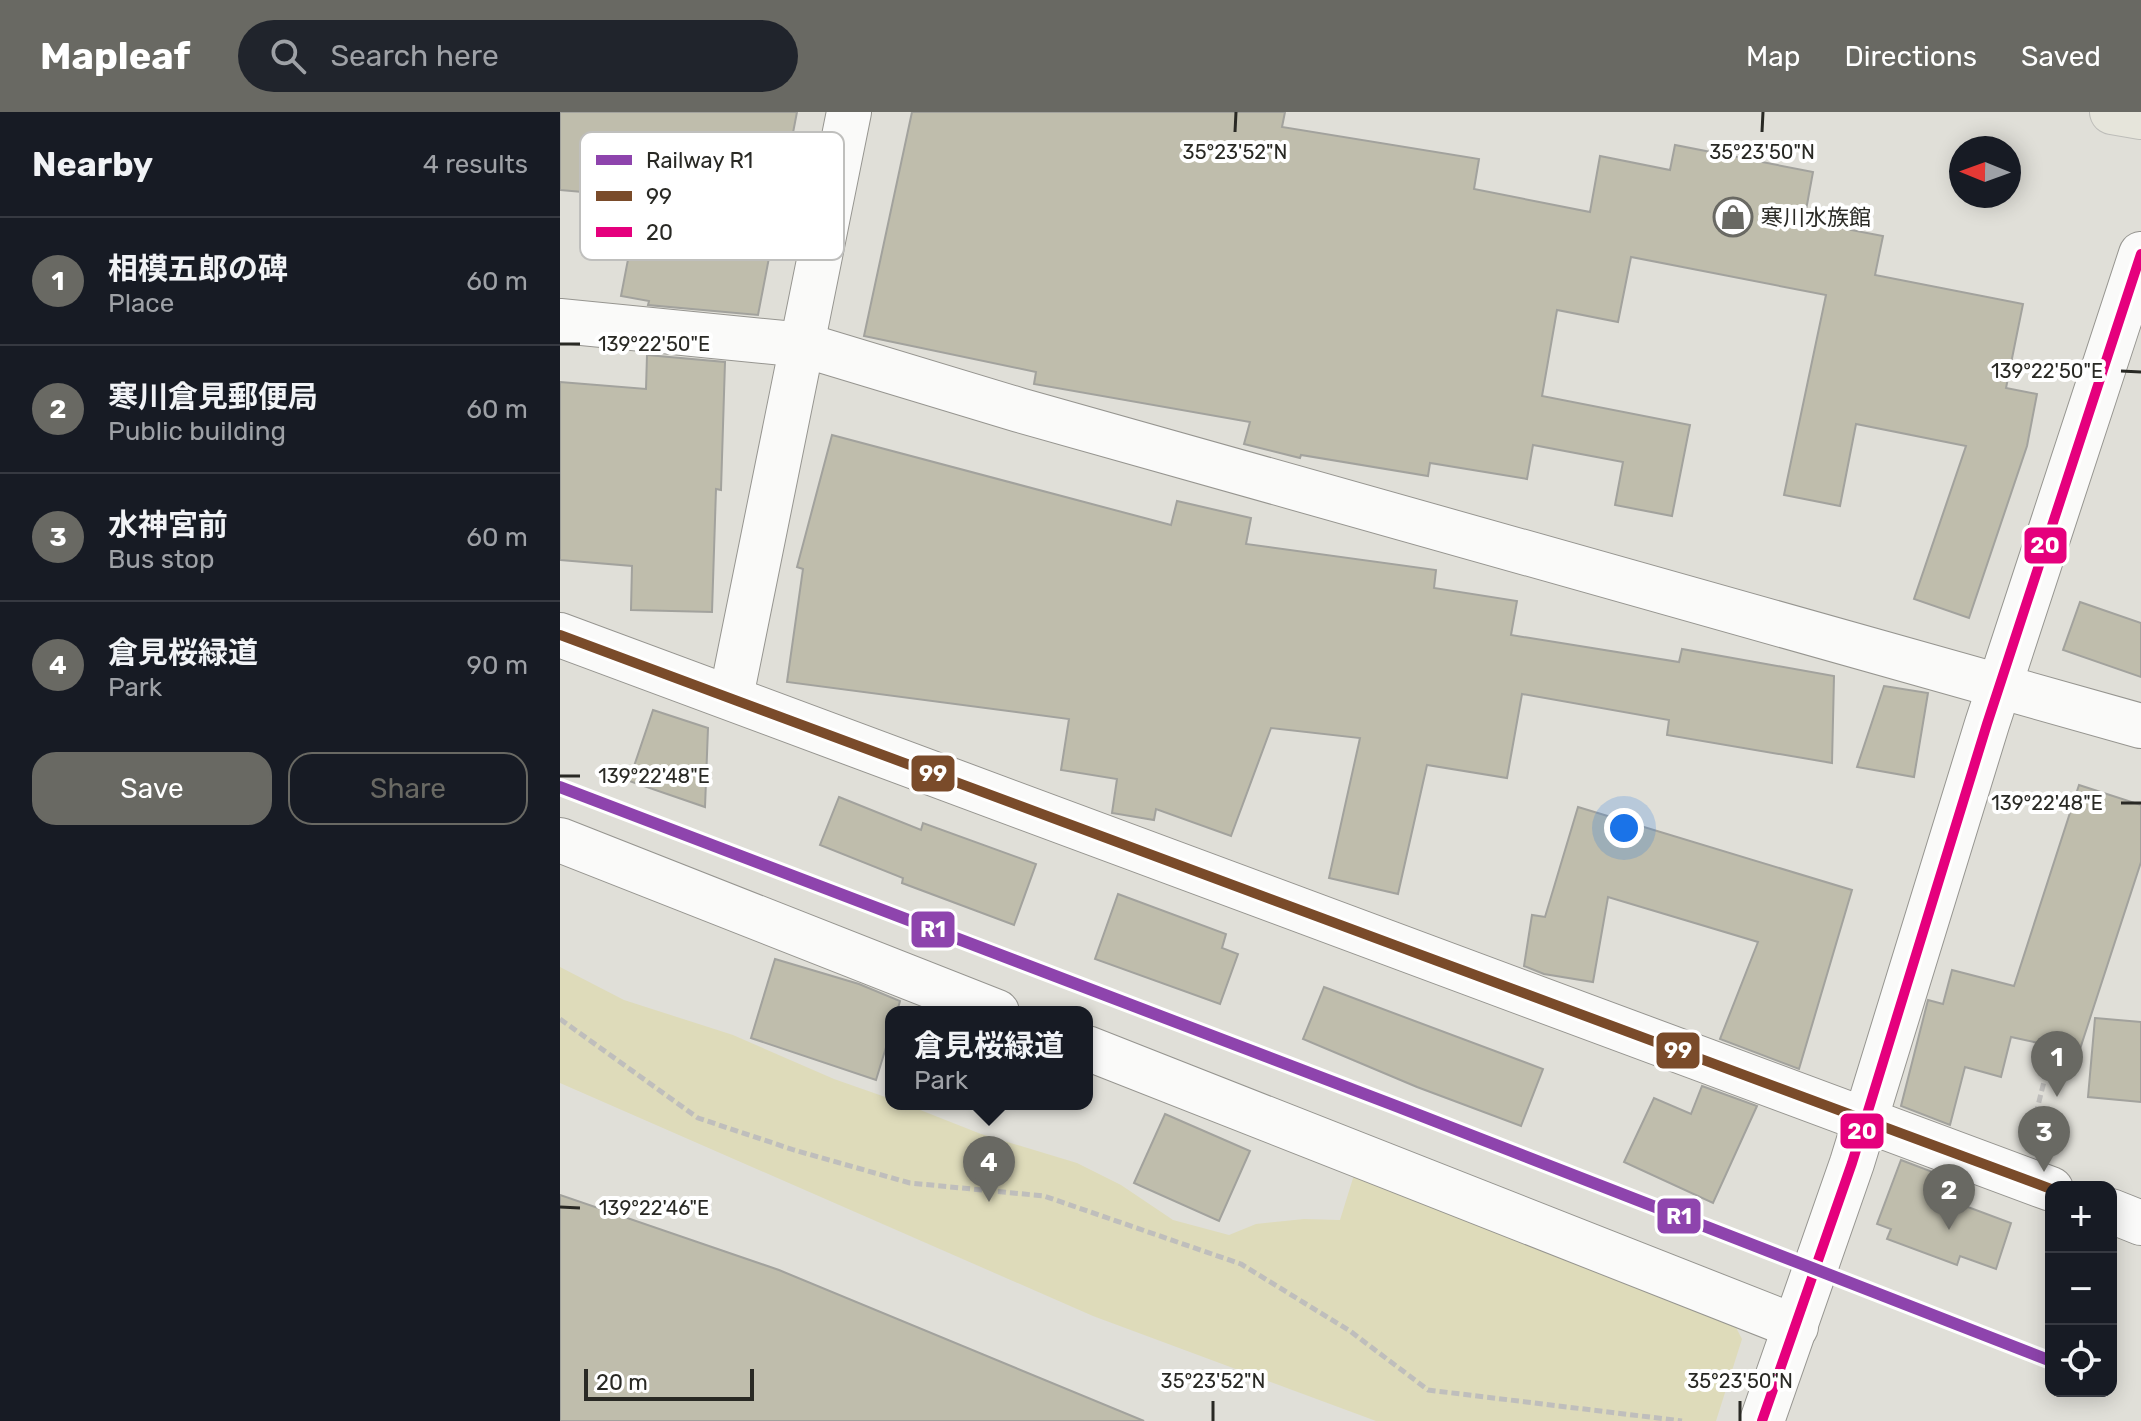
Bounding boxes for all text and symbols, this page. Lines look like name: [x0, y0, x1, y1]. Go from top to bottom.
search box: [238, 20, 798, 92]
text: Mapleaf: [40, 33, 190, 79]
icon: search: [266, 34, 310, 78]
text: Search here: [330, 38, 499, 74]
text: Map: [1746, 40, 1800, 73]
text: Directions: [1844, 40, 1977, 73]
text: Saved: [2021, 40, 2101, 73]
legend: [580, 132, 844, 260]
north arrow: [1949, 136, 2021, 208]
text: 35°23'52"N: [1183, 140, 1287, 164]
text: 35°23'50"N: [1709, 140, 1815, 164]
text: Nearby: [32, 144, 153, 185]
text: Railway R1: [646, 147, 753, 174]
text: 4 results: [423, 149, 528, 180]
text: 99: [646, 183, 672, 210]
shop icon: 寒川水族館: [1712, 196, 1754, 238]
place label: 寒川水族館: [1761, 204, 1871, 231]
text: 20: [646, 219, 673, 246]
text: 相模五郎の碑: [108, 251, 288, 287]
text: 1: [52, 266, 64, 297]
text: 60 m: [466, 266, 528, 297]
text: Place: [108, 288, 174, 319]
text: 139°22'50"E: [598, 332, 710, 356]
text: 139°22'50"E: [1991, 359, 2103, 383]
text: 寒川倉見郵便局: [108, 379, 318, 415]
text: 2: [50, 394, 66, 425]
text: 60 m: [466, 394, 528, 425]
text: Public building: [108, 416, 286, 447]
text: 水神宮前: [108, 507, 228, 543]
text: 3: [49, 522, 67, 553]
text: 60 m: [466, 522, 528, 553]
line badge: 20: [2023, 526, 2068, 565]
text: 20: [2030, 532, 2060, 559]
text: Bus stop: [108, 544, 214, 575]
text: 倉見桜緑道: [108, 635, 258, 671]
text: 4: [49, 650, 67, 681]
text: 90 m: [467, 650, 528, 681]
text: Park: [108, 672, 162, 703]
button: Save: [32, 752, 272, 825]
button: Share: [288, 752, 528, 825]
line badge: 99: [910, 754, 956, 793]
text: 99: [919, 760, 947, 787]
text: 139°22'48"E: [598, 764, 710, 788]
text: 139°22'48"E: [1991, 791, 2103, 815]
your location: [1604, 808, 1644, 848]
line badge: R1: [910, 910, 956, 949]
text: R1: [920, 916, 946, 943]
popup: [885, 1006, 1093, 1110]
text: 倉見桜緑道: [914, 1028, 1064, 1064]
line badge: 99: [1655, 1031, 1701, 1070]
pin: 1: [2031, 1031, 2083, 1097]
text: 99: [1664, 1037, 1692, 1064]
text: Park: [914, 1065, 968, 1096]
pin: 3: [2018, 1106, 2070, 1172]
line badge: 20: [1839, 1112, 1885, 1150]
text: 20: [1847, 1118, 1877, 1145]
pin: 4: [963, 1136, 1015, 1202]
pin: 2: [1923, 1164, 1975, 1230]
map controls: [2045, 1181, 2117, 1397]
button: +: [2045, 1181, 2117, 1253]
text: 139°22'46"E: [599, 1196, 709, 1220]
line badge: R1: [1656, 1197, 1702, 1235]
text: R1: [1666, 1203, 1692, 1230]
button: −: [2045, 1253, 2117, 1325]
button: locate: [2045, 1325, 2117, 1397]
scale bar: [584, 1365, 754, 1401]
text: 20 m: [596, 1369, 648, 1396]
text: 35°23'52"N: [1161, 1369, 1265, 1393]
text: 35°23'50"N: [1687, 1369, 1793, 1393]

